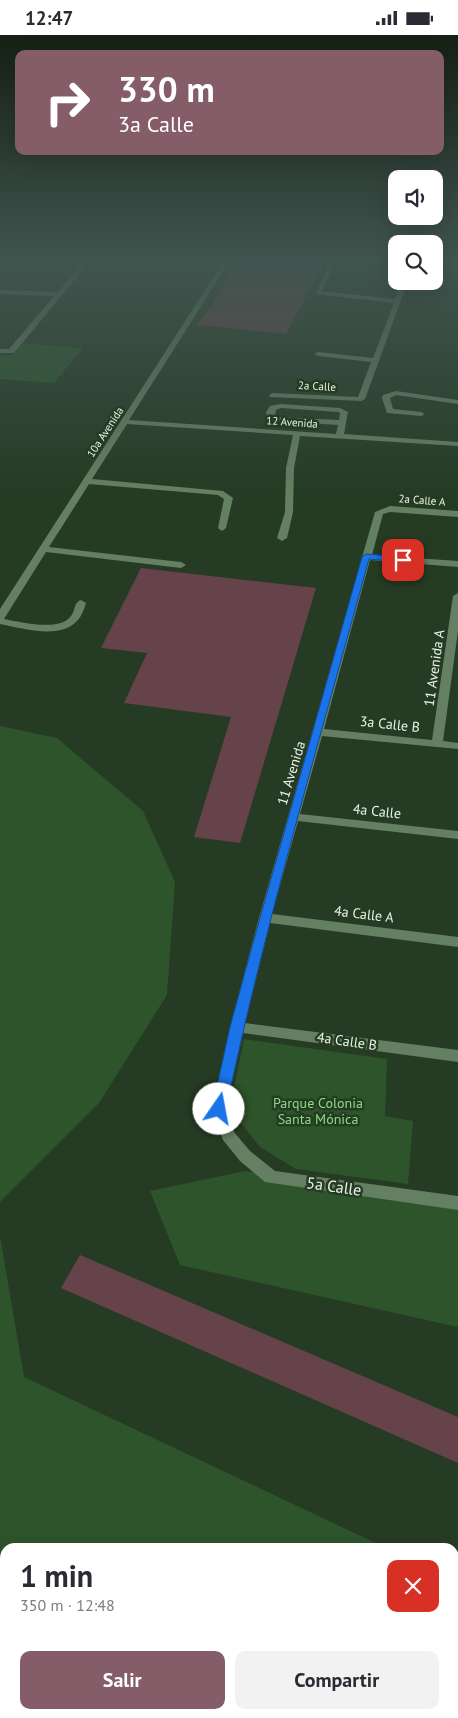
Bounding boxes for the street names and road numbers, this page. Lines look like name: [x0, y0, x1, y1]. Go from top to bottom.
street label: 2a Calle: [298, 378, 337, 394]
street label: 10a Avenida: [84, 404, 126, 460]
street label: 12 Avenida: [266, 413, 318, 431]
street label: 2a Calle A: [398, 491, 446, 509]
street label: 11 Avenida A: [420, 628, 448, 708]
street label: 3a Calle B: [359, 712, 421, 736]
street label: 11 Avenida: [273, 739, 309, 807]
street label: 4a Calle: [352, 800, 402, 822]
street label: 4a Calle A: [333, 901, 396, 927]
street label: 4a Calle B: [316, 1028, 378, 1054]
street label: 5a Calle: [305, 1172, 363, 1200]

